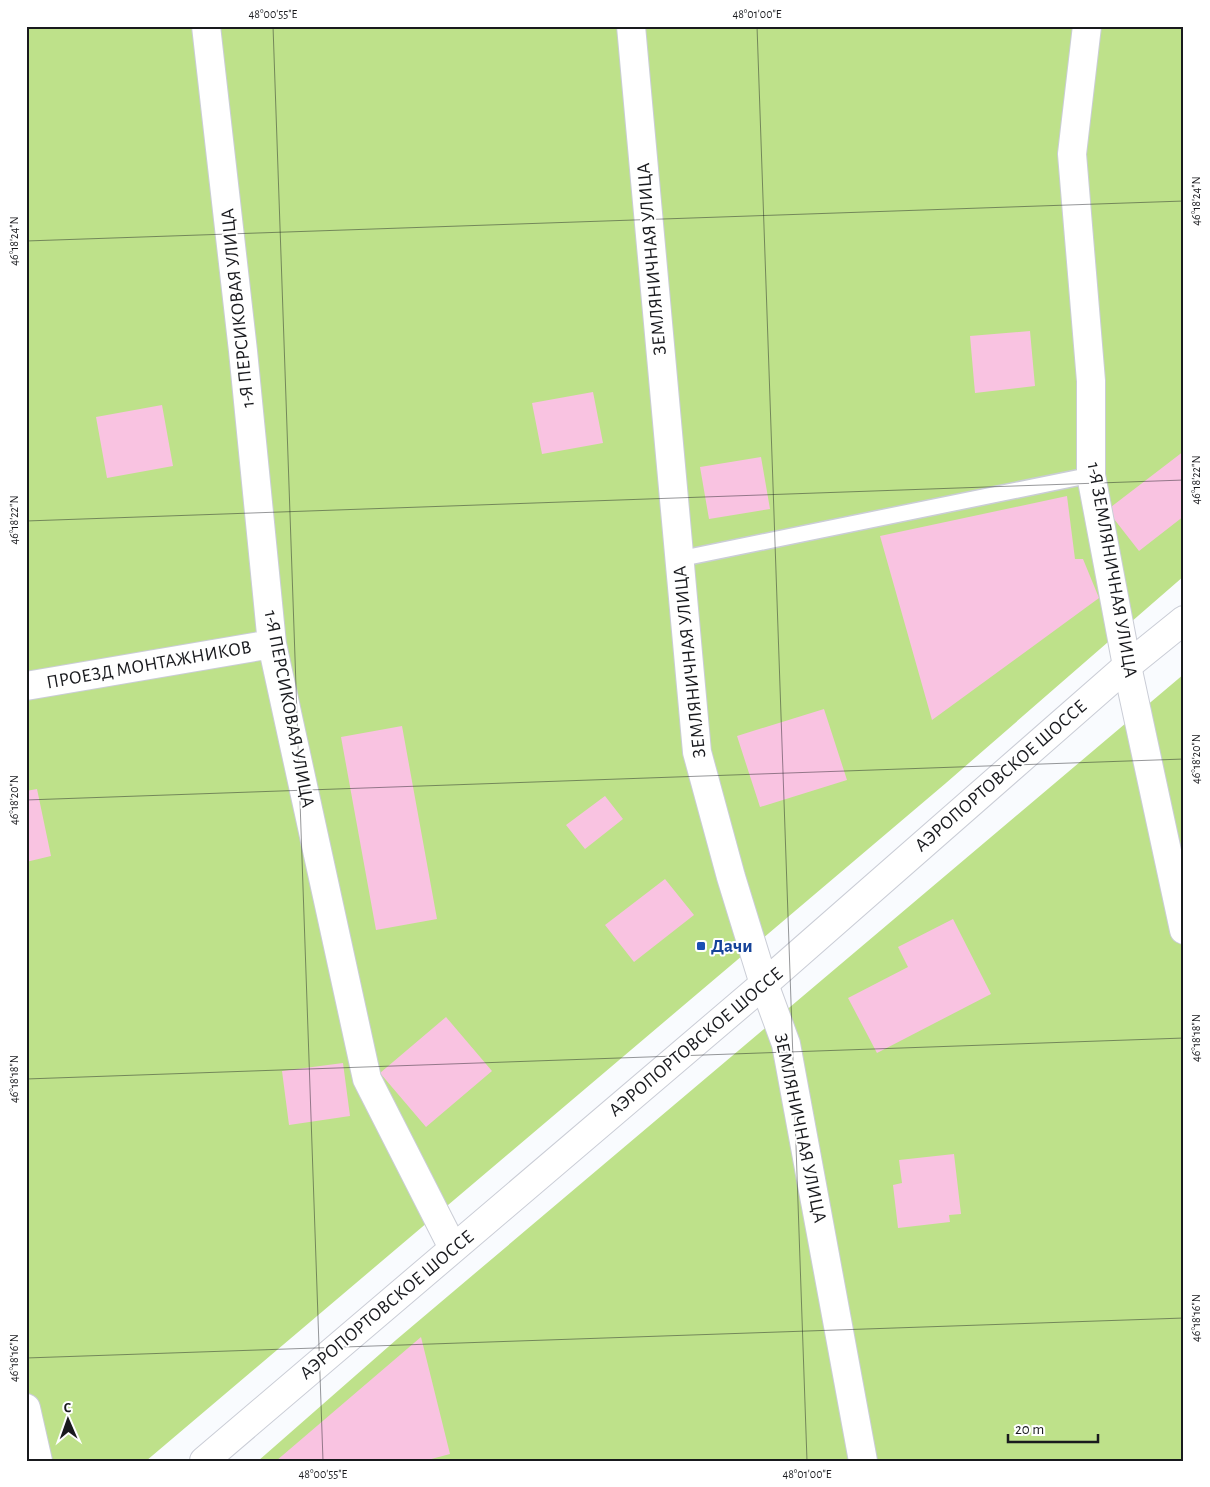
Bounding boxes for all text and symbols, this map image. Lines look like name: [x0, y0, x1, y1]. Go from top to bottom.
text: 48°00'55"E: [249, 8, 298, 20]
text: 48°01'00"E: [732, 8, 782, 20]
street label: ЗЕМЛЯНИЧНАЯ УЛИЦА: [634, 162, 670, 356]
text: 46°18'24"N: [1190, 176, 1202, 226]
street label: 1-Я ПЕРСИКОВАЯ УЛИЦА: [218, 207, 258, 409]
text: 46°18'24"N: [8, 216, 20, 266]
text: 46°18'22"N: [1190, 455, 1202, 505]
street label: 1-Я ЗЕМЛЯНИЧНАЯ УЛИЦА: [1084, 461, 1140, 679]
text: 46°18'22"N: [8, 495, 20, 545]
street label: ЗЕМЛЯНИЧНАЯ УЛИЦА: [670, 565, 710, 759]
street label: 1-Я ПЕРСИКОВАЯ УЛИЦА: [261, 609, 317, 809]
street label: ПРОЕЗД МОНТАЖНИКОВ: [45, 638, 253, 692]
street label: АЭРОПОРТОВСКОЕ ШОССЕ: [911, 696, 1091, 856]
text: 46°18'20"N: [1190, 734, 1202, 784]
text: 46°18'20"N: [8, 775, 20, 825]
place label: Дачи: [711, 937, 753, 956]
marker: Дачи: [695, 940, 707, 952]
street label: АЭРОПОРТОВСКОЕ ШОССЕ: [605, 964, 787, 1120]
text: 46°18'18"N: [1190, 1014, 1202, 1062]
street label: ЗЕМЛЯНИЧНАЯ УЛИЦА: [771, 1032, 829, 1224]
text: 46°18'18"N: [8, 1055, 20, 1103]
street label: АЭРОПОРТОВСКОЕ ШОССЕ: [296, 1227, 478, 1383]
text: 46°18'16"N: [1190, 1294, 1202, 1342]
text: 46°18'16"N: [8, 1334, 20, 1382]
north arrow: [42, 1394, 92, 1444]
text: С: [63, 1401, 72, 1415]
scale bar: [1008, 1412, 1098, 1444]
text: 20 m: [1015, 1422, 1044, 1437]
text: 48°00'55"E: [299, 1468, 348, 1480]
text: 48°01'00"E: [782, 1468, 832, 1480]

